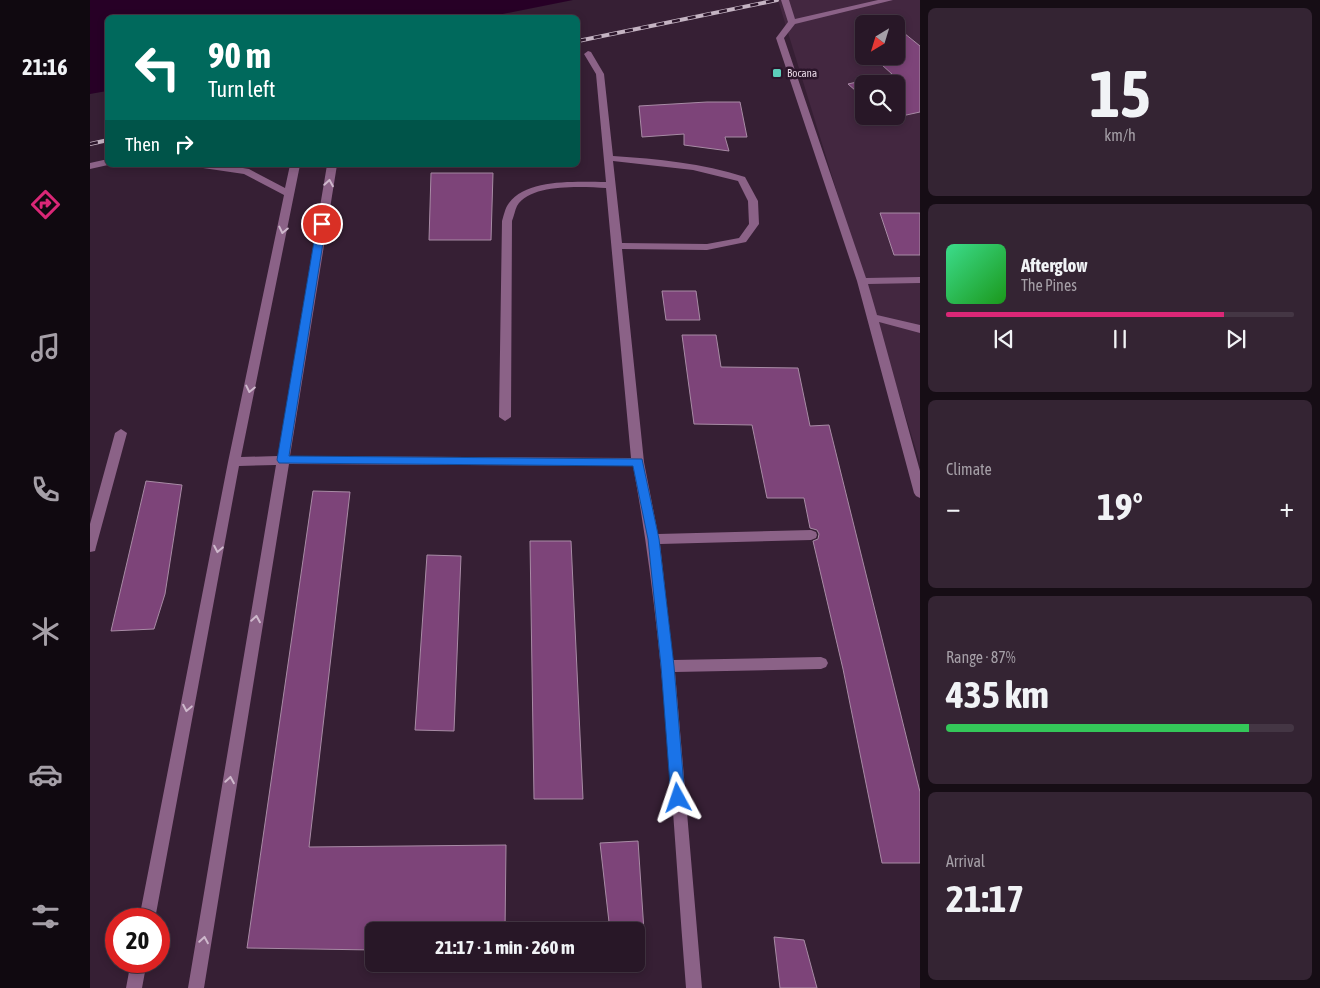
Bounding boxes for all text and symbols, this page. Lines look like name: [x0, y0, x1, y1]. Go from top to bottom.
north arrow: [855, 15, 905, 65]
map controls: [855, 15, 905, 125]
icon: left: [125, 35, 190, 100]
text: 90 m: [208, 35, 271, 75]
text: 21:16: [22, 54, 68, 80]
text: 15: [1089, 56, 1151, 131]
marker: Bocana: [771, 67, 783, 79]
place label: Bocana: [787, 67, 817, 79]
button: search: [855, 75, 905, 125]
text: Turn left: [208, 76, 275, 102]
text: km/h: [1104, 126, 1136, 144]
icon: right: [170, 130, 198, 158]
text: Then: [125, 133, 160, 155]
one-way arrow: [323, 178, 333, 187]
icon: directions: [28, 187, 63, 222]
pin: [301, 203, 343, 245]
icon: arrive: [308, 210, 336, 238]
one-way arrow: [278, 226, 288, 234]
text: Afterglow: [1021, 254, 1088, 276]
text: The Pines: [1021, 276, 1077, 294]
icon: previous: [990, 325, 1018, 353]
icon: pause: [1106, 325, 1134, 353]
icon: next: [1222, 325, 1250, 353]
icon: music: [28, 330, 63, 365]
one-way arrow: [245, 385, 255, 394]
text: Climate: [946, 460, 992, 478]
icon: phone: [28, 472, 63, 507]
text: 19°: [1097, 485, 1143, 528]
text: −: [946, 491, 961, 523]
text: +: [1279, 491, 1294, 523]
one-way arrow: [213, 544, 224, 553]
icon: climate: [28, 614, 63, 649]
one-way arrow: [251, 615, 261, 624]
text: Range · 87%: [946, 648, 1016, 666]
text: 435 km: [946, 673, 1049, 716]
one-way arrow: [183, 704, 193, 713]
icon: car: [28, 757, 63, 792]
position arrow: [651, 771, 703, 823]
one-way arrow: [224, 775, 235, 783]
text: Arrival: [946, 852, 985, 870]
text: 21:17: [946, 877, 1024, 920]
icon: filters: [28, 899, 63, 934]
speed limit sign: 20: [105, 908, 170, 973]
one-way arrow: [198, 936, 208, 944]
text: 21:17 · 1 min · 260 m: [435, 936, 575, 958]

